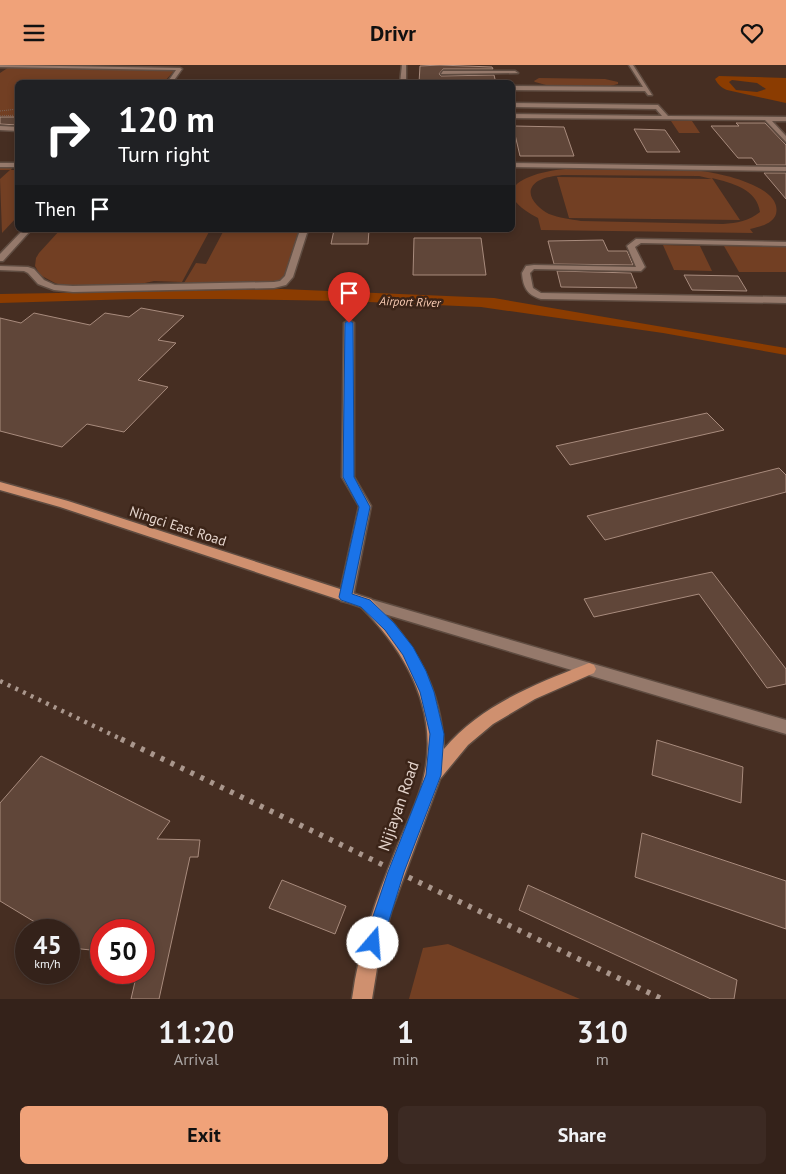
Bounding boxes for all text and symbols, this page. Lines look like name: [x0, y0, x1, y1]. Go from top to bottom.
icon: menu: [20, 19, 48, 47]
text: Drivr: [370, 19, 416, 47]
icon: heart: [738, 19, 766, 47]
text: 120 m: [118, 96, 215, 142]
icon: right: [35, 100, 100, 165]
text: Turn right: [118, 140, 210, 168]
icon: arrive: [86, 195, 114, 223]
text: Then: [35, 197, 76, 221]
pin: [328, 272, 370, 323]
icon: arrive: [335, 279, 363, 307]
water label: Airport River: [378, 293, 442, 310]
street label: Ningci East Road: [127, 502, 229, 550]
street label: Nijiayan Road: [373, 758, 423, 854]
position arrow: [346, 916, 398, 968]
speed limit sign: 50: [90, 919, 155, 984]
text: 45: [33, 929, 62, 961]
text: km/h: [34, 956, 61, 971]
text: 11:20: [158, 1012, 234, 1051]
text: 1: [397, 1012, 414, 1051]
text: 310: [577, 1012, 628, 1051]
text: Arrival: [174, 1049, 219, 1069]
text: min: [393, 1049, 419, 1069]
text: m: [596, 1049, 609, 1069]
button: Exit: [20, 1106, 388, 1164]
button: Share: [398, 1106, 766, 1164]

